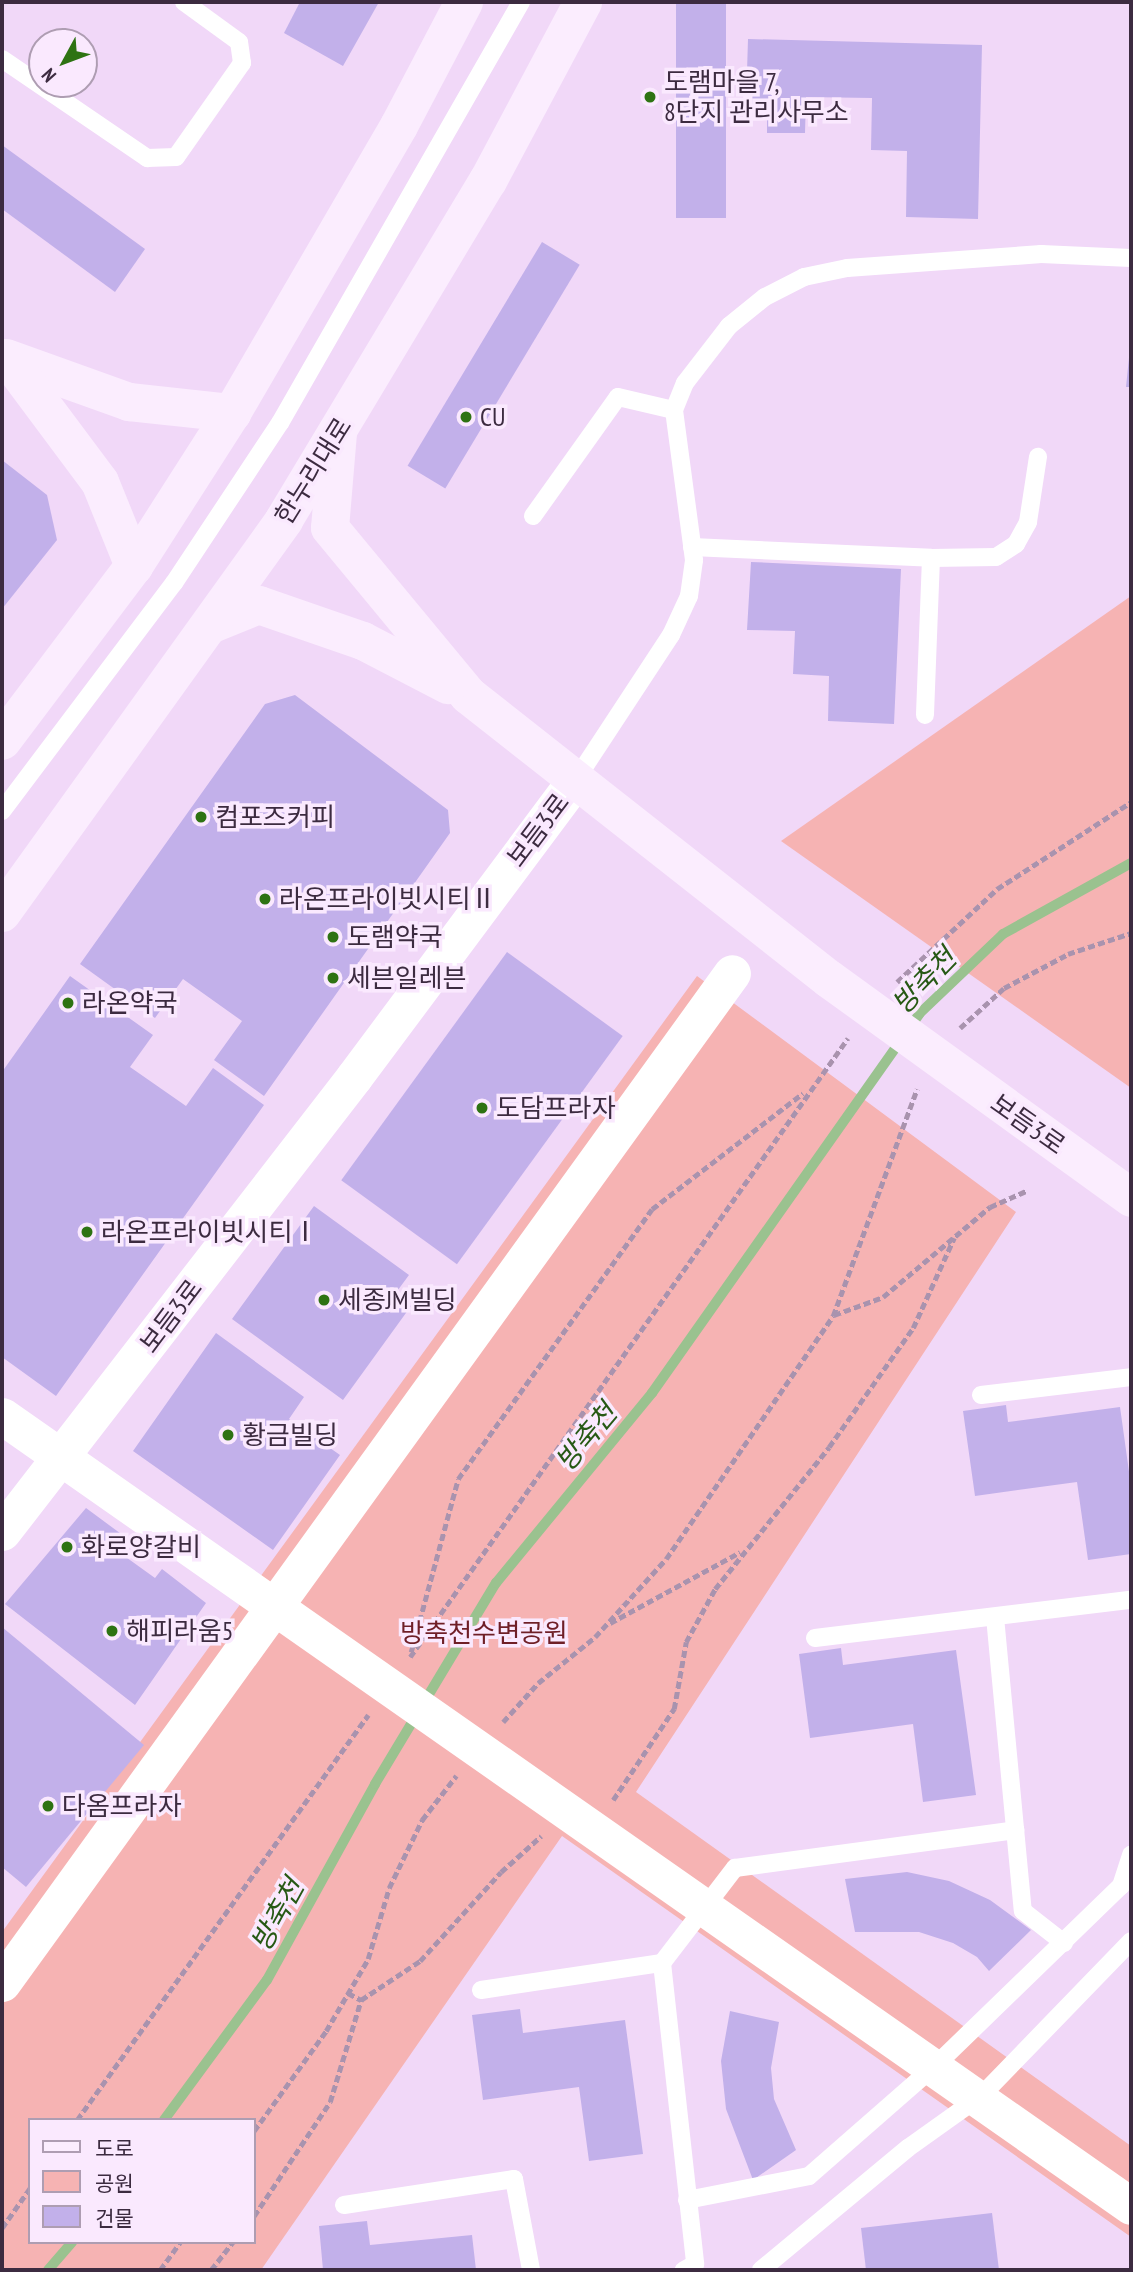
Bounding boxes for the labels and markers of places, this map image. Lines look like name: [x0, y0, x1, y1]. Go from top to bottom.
place label: 도램마을 7, 8단지 관리사무소: [664, 66, 849, 128]
marker: 도램마을 7, 8단지 관리사무소: [642, 89, 658, 105]
place label: CU: [480, 401, 505, 433]
marker: CU: [458, 409, 474, 425]
place label: 컴포즈커피: [215, 801, 335, 833]
marker: 컴포즈커피: [193, 809, 209, 825]
place label: 라온프라이빗시티Ⅱ: [279, 883, 496, 915]
marker: 라온프라이빗시티Ⅱ: [257, 891, 273, 907]
place label: 도램약국: [347, 921, 443, 953]
marker: 도램약국: [325, 929, 341, 945]
place label: 세븐일레븐: [347, 962, 467, 994]
marker: 세븐일레븐: [325, 970, 341, 986]
place label: 라온약국: [82, 987, 178, 1019]
marker: 라온약국: [60, 995, 76, 1011]
place label: 도담프라자: [496, 1092, 616, 1124]
marker: 도담프라자: [474, 1100, 490, 1116]
place label: 라온프라이빗시티Ⅰ: [101, 1216, 318, 1248]
marker: 라온프라이빗시티Ⅰ: [79, 1224, 95, 1240]
place label: 세종JM빌딩: [338, 1284, 457, 1316]
marker: 세종JM빌딩: [316, 1292, 332, 1308]
place label: 황금빌딩: [242, 1419, 338, 1451]
marker: 황금빌딩: [220, 1427, 236, 1443]
place label: 화로양갈비: [81, 1531, 201, 1563]
marker: 화로양갈비: [59, 1539, 75, 1555]
place label: 해피라움5: [126, 1615, 233, 1647]
marker: 해피라움5: [104, 1623, 120, 1639]
place label: 다옴프라자: [62, 1790, 182, 1822]
marker: 다옴프라자: [40, 1798, 56, 1814]

